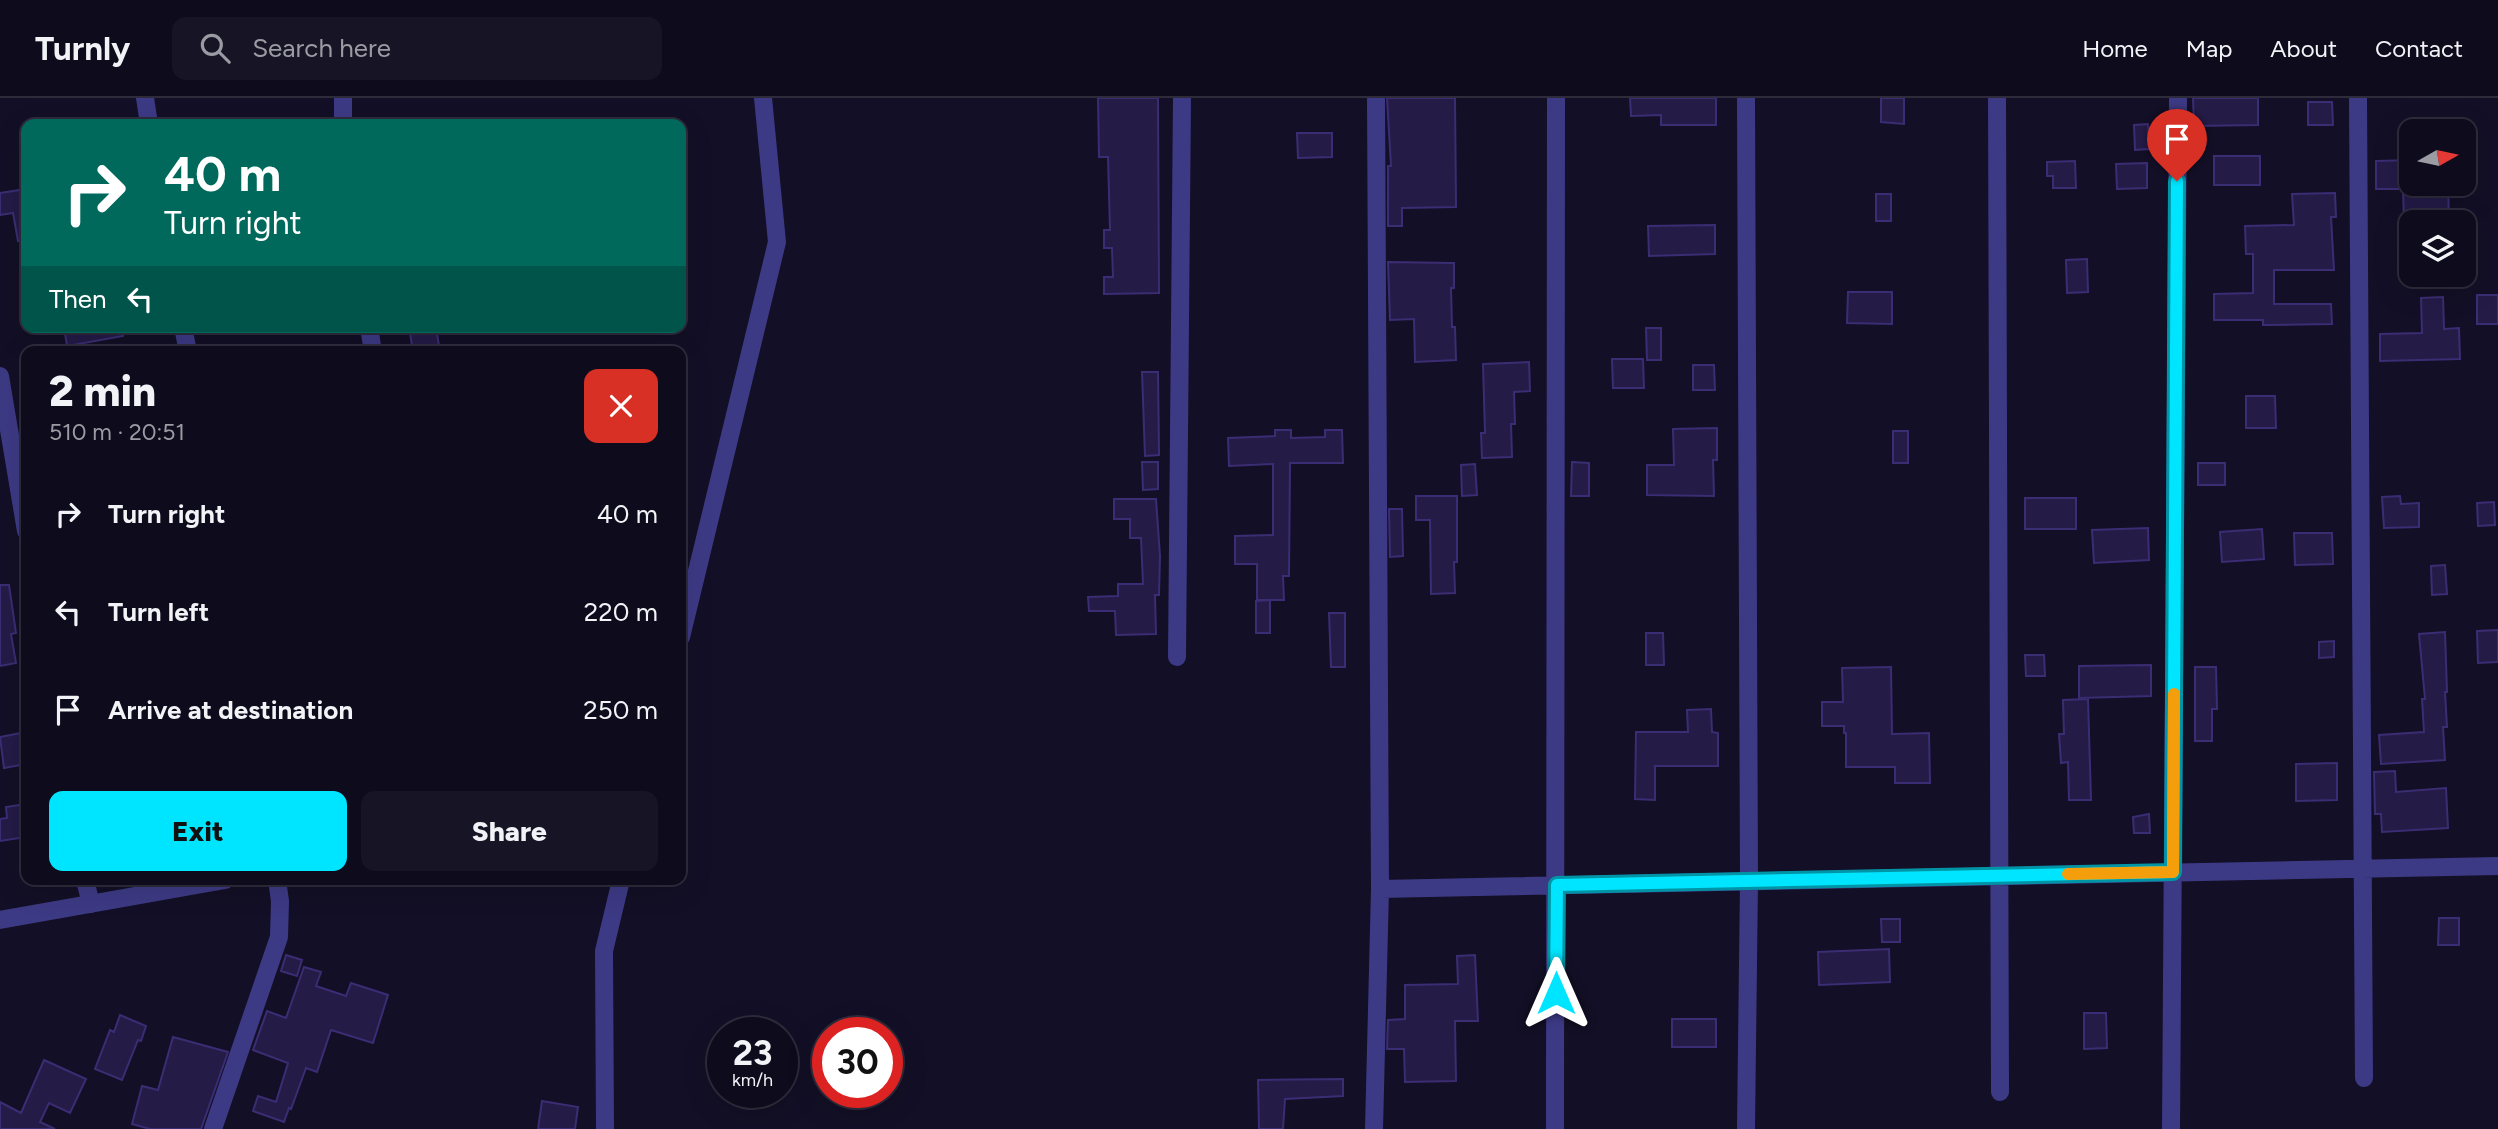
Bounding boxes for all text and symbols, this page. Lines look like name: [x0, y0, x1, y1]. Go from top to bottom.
search box: [172, 17, 662, 80]
text: Turnly: [35, 29, 130, 68]
icon: search: [196, 29, 234, 67]
text: Search here: [252, 32, 391, 64]
text: Home: [2082, 34, 2148, 63]
text: Map: [2186, 34, 2232, 63]
text: About: [2270, 34, 2337, 63]
text: Contact: [2375, 34, 2463, 63]
pin: [2147, 109, 2207, 181]
north arrow: [2399, 119, 2476, 196]
map controls: [2399, 119, 2476, 287]
icon: arrive: [2158, 120, 2196, 158]
text: 40 m: [164, 144, 281, 203]
icon: right: [49, 147, 140, 238]
text: Turn right: [164, 204, 302, 242]
button: layers: [2399, 210, 2476, 287]
icon: left: [121, 280, 159, 318]
text: Then: [49, 283, 107, 315]
text: 2 min: [49, 366, 156, 417]
button: close: [584, 369, 658, 443]
text: 510 m · 20:51: [49, 418, 185, 446]
icon: right: [49, 495, 87, 533]
text: Turn right: [108, 498, 225, 530]
text: 40 m: [597, 498, 658, 530]
icon: left: [49, 593, 87, 631]
text: Turn left: [108, 596, 209, 628]
text: 220 m: [584, 596, 658, 628]
icon: arrive: [49, 691, 87, 729]
text: Arrive at destination: [108, 694, 353, 726]
text: 250 m: [583, 694, 658, 726]
button: Exit: [49, 791, 347, 871]
button: Share: [361, 791, 658, 871]
position arrow: [1519, 956, 1593, 1030]
speed limit sign: 30: [812, 1017, 903, 1108]
text: 23: [733, 1032, 772, 1074]
text: km/h: [732, 1069, 773, 1091]

